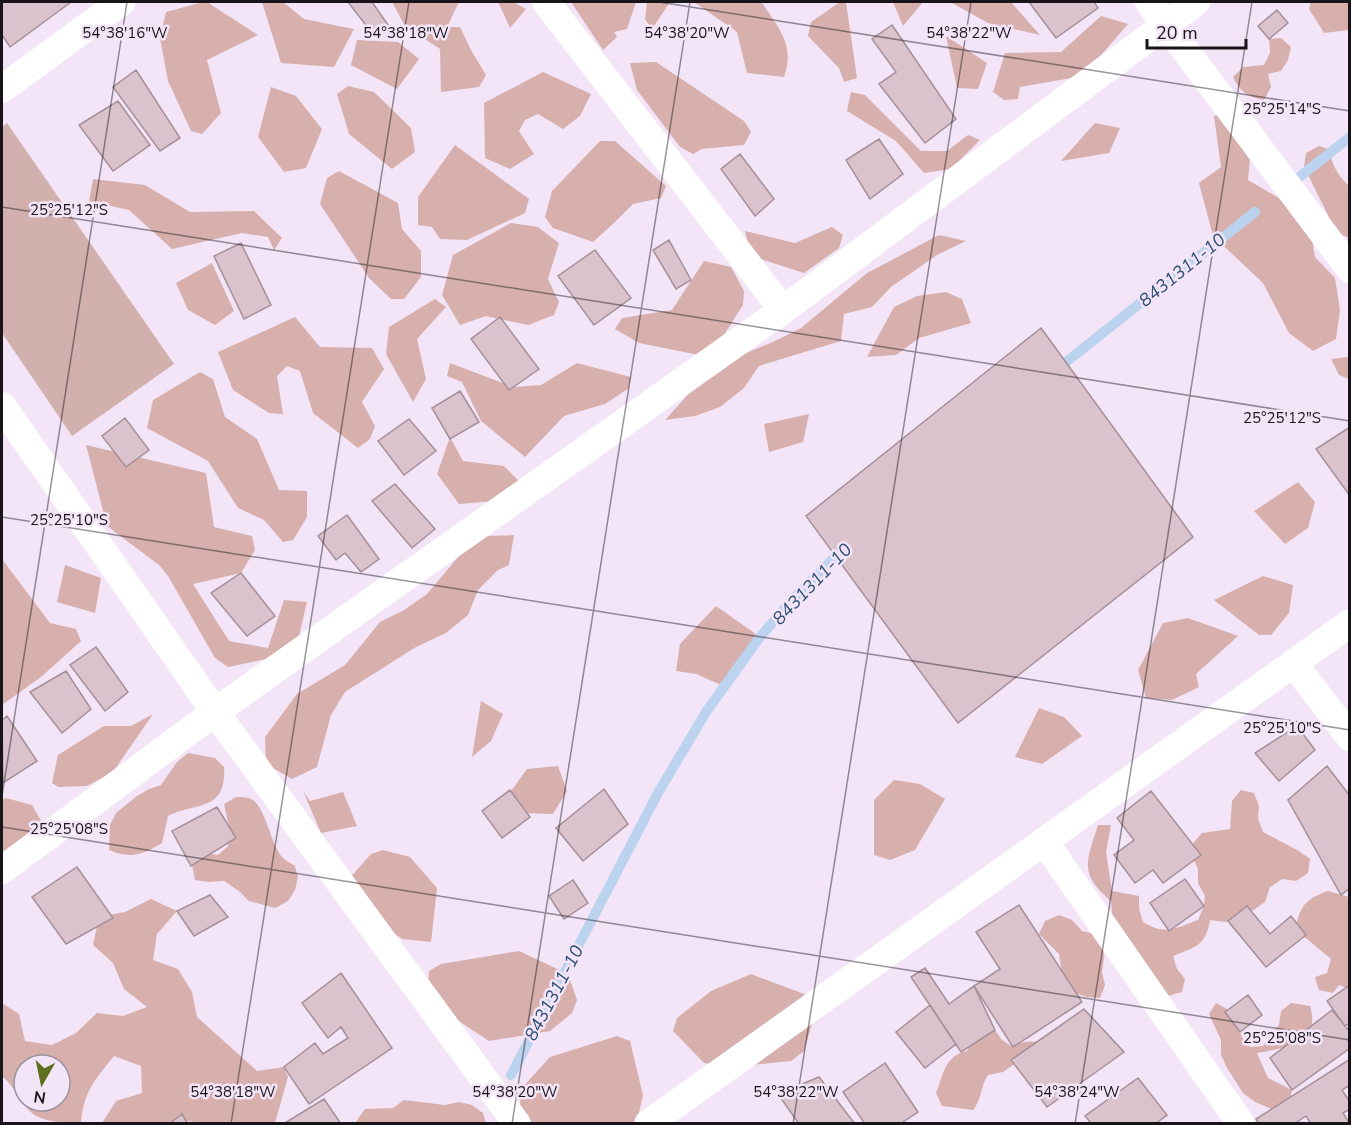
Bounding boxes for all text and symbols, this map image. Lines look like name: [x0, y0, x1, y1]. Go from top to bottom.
scale bar: [1147, 12, 1246, 50]
text: 20 m: [1156, 21, 1198, 45]
text: 54°38'16"W: [82, 23, 168, 43]
text: 54°38'18"W: [363, 23, 449, 43]
text: 54°38'20"W: [644, 23, 730, 43]
text: 54°38'22"W: [926, 23, 1012, 43]
text: 25°25'14"S: [1243, 99, 1321, 119]
text: 25°25'12"S: [30, 200, 108, 220]
water label: 8431311-10: [1134, 228, 1230, 312]
text: 25°25'12"S: [1243, 408, 1321, 428]
text: 25°25'10"S: [30, 510, 108, 530]
water label: 8431311-10: [767, 538, 857, 630]
text: 25°25'10"S: [1243, 718, 1321, 738]
text: 25°25'08"S: [30, 819, 108, 839]
water label: 8431311-10: [519, 941, 589, 1045]
text: 25°25'08"S: [1243, 1028, 1321, 1048]
north arrow: [12, 1053, 72, 1113]
text: 54°38'18"W: [190, 1082, 276, 1102]
text: 54°38'20"W: [472, 1082, 558, 1102]
text: 54°38'22"W: [753, 1082, 839, 1102]
text: 54°38'24"W: [1034, 1082, 1120, 1102]
text: N: [32, 1085, 47, 1109]

